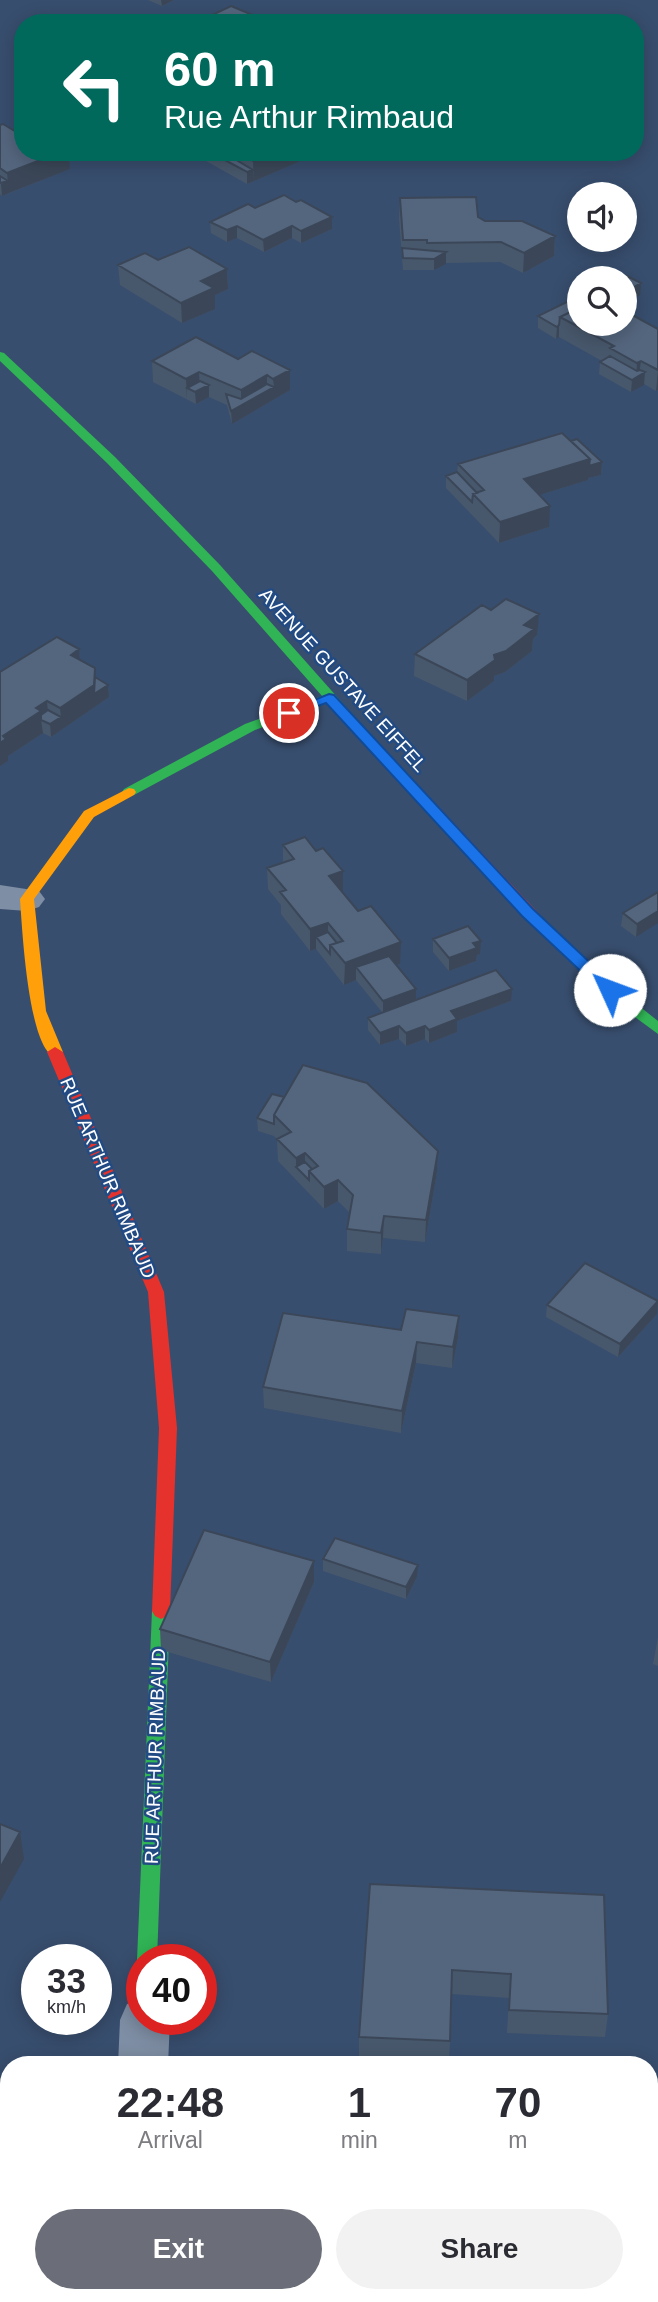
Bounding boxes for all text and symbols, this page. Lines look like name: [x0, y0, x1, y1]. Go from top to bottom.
icon: left: [49, 42, 140, 133]
text: 60 m: [164, 42, 276, 96]
text: Rue Arthur Rimbaud: [164, 99, 454, 135]
map controls: [567, 182, 637, 336]
button: sound: [567, 182, 637, 252]
button: search: [567, 266, 637, 336]
street label: AVENUE GUSTAVE EIFFEL: [255, 584, 431, 776]
pin: [259, 683, 319, 743]
icon: arrive: [270, 694, 308, 732]
position arrow: [573, 953, 647, 1027]
street label: RUE ARTHUR RIMBAUD: [56, 1074, 160, 1282]
street label: RUE ARTHUR RIMBAUD: [141, 1648, 169, 1864]
speed limit sign: 40: [126, 1944, 217, 2035]
text: 33: [47, 1961, 86, 2000]
text: km/h: [47, 1997, 86, 2017]
text: 22:48: [117, 2079, 224, 2126]
text: 1: [348, 2079, 371, 2126]
text: 70: [495, 2079, 541, 2126]
text: Arrival: [138, 2127, 203, 2153]
text: min: [341, 2127, 378, 2153]
text: m: [508, 2127, 527, 2153]
button: Exit: [35, 2209, 322, 2289]
button: Share: [336, 2209, 623, 2289]

